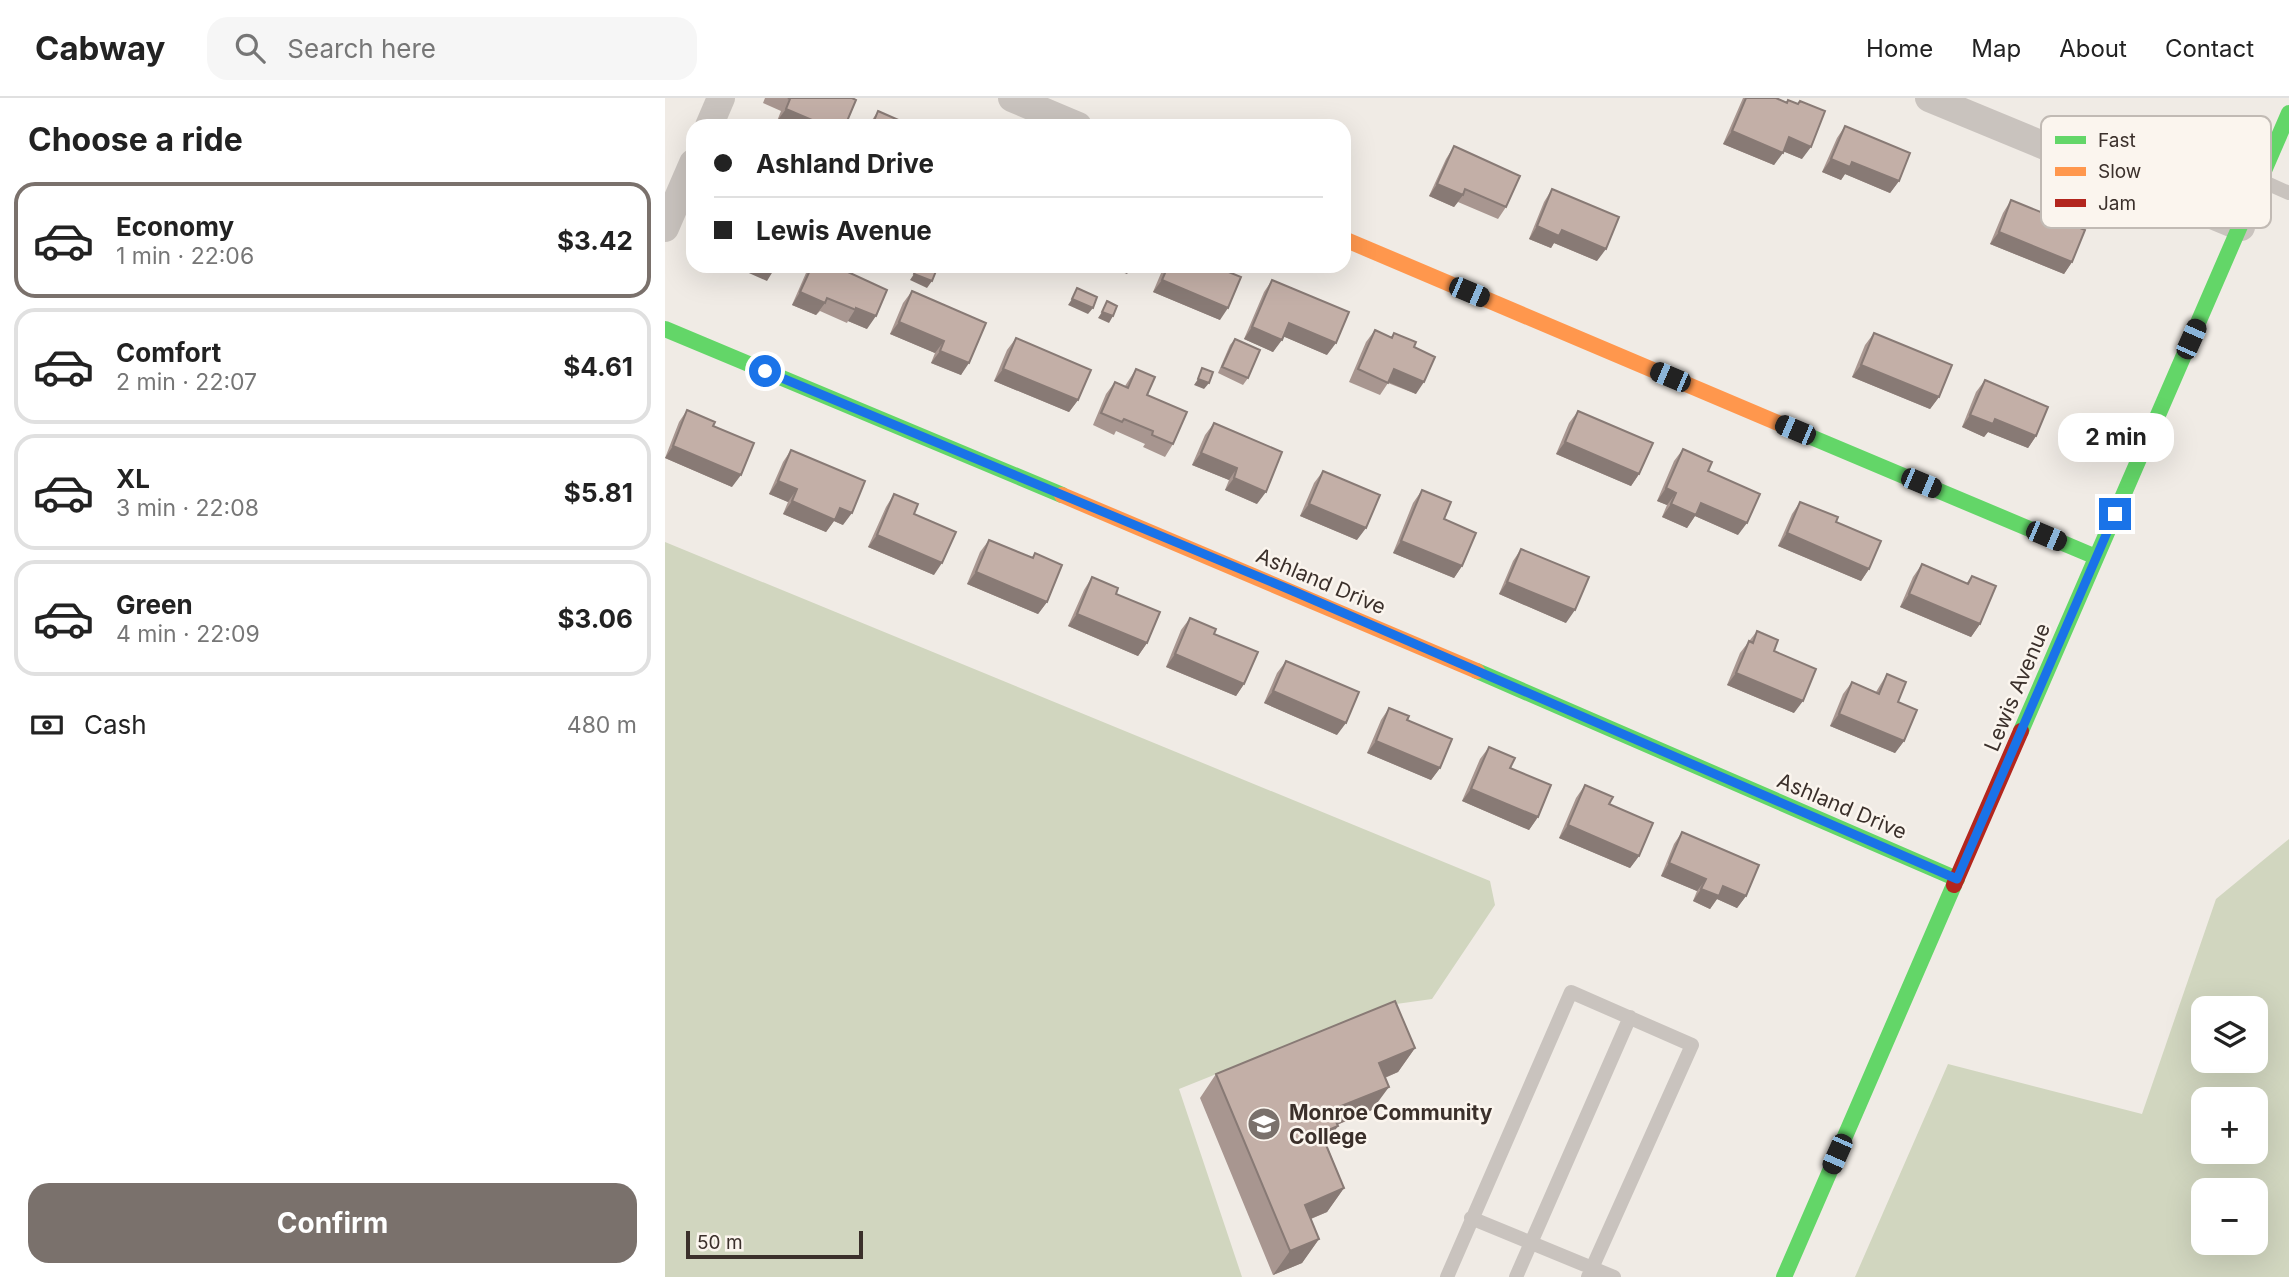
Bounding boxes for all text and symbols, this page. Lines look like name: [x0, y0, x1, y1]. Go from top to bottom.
search box: [207, 17, 697, 80]
text: Cabway: [35, 28, 165, 68]
icon: search: [231, 29, 269, 67]
text: Search here: [287, 33, 436, 64]
text: Home: [1866, 34, 1933, 63]
text: Map: [1971, 34, 2021, 63]
text: About: [2059, 34, 2127, 63]
text: Contact: [2165, 34, 2254, 63]
legend: [2041, 116, 2271, 228]
text: Choose a ride: [28, 120, 243, 159]
text: Fast: [2098, 129, 2136, 152]
text: Ashland Drive: [756, 148, 934, 179]
text: Slow: [2098, 160, 2141, 183]
text: Jam: [2098, 192, 2136, 215]
icon: car: [32, 209, 95, 272]
text: Economy: [116, 211, 234, 242]
text: Lewis Avenue: [756, 215, 932, 246]
text: $3.42: [557, 225, 633, 256]
text: 1 min · 22:06: [116, 242, 254, 270]
car: [1446, 274, 1493, 310]
car: [2173, 316, 2210, 362]
icon: car: [32, 335, 95, 398]
text: Comfort: [116, 337, 221, 368]
text: $4.61: [563, 351, 633, 382]
route start: [749, 355, 781, 387]
car: [1647, 359, 1694, 395]
text: 2 min · 22:07: [116, 368, 257, 396]
car: [1772, 412, 1819, 448]
callout: 2 min: [2057, 412, 2173, 462]
text: 2 min: [2085, 423, 2147, 451]
icon: car: [32, 461, 95, 524]
text: XL: [116, 463, 150, 494]
car: [1898, 465, 1945, 501]
text: $5.81: [564, 477, 633, 508]
text: 3 min · 22:08: [116, 494, 259, 522]
route end: [2099, 498, 2131, 530]
car: [2023, 518, 2070, 554]
street label: Ashland Drive: [1253, 543, 1389, 619]
icon: car: [32, 587, 95, 650]
text: Green: [116, 589, 193, 620]
text: $3.06: [557, 603, 633, 634]
street label: Lewis Avenue: [1979, 619, 2055, 755]
text: 4 min · 22:09: [116, 620, 260, 648]
icon: cash: [28, 706, 66, 744]
text: Cash: [84, 709, 147, 740]
text: 480 m: [567, 711, 637, 739]
street label: Ashland Drive: [1774, 768, 1910, 844]
map controls: [2191, 996, 2268, 1255]
button: layers: [2191, 996, 2268, 1073]
button: +: [2191, 1087, 2268, 1164]
place label: Monroe Community College: [1289, 1100, 1493, 1149]
school or university icon: Monroe Community College: [1245, 1105, 1283, 1143]
car: [1819, 1131, 1856, 1177]
button: −: [2191, 1178, 2268, 1255]
button: Confirm: [28, 1183, 637, 1263]
scale bar: [686, 1228, 863, 1260]
text: 50 m: [697, 1231, 743, 1254]

